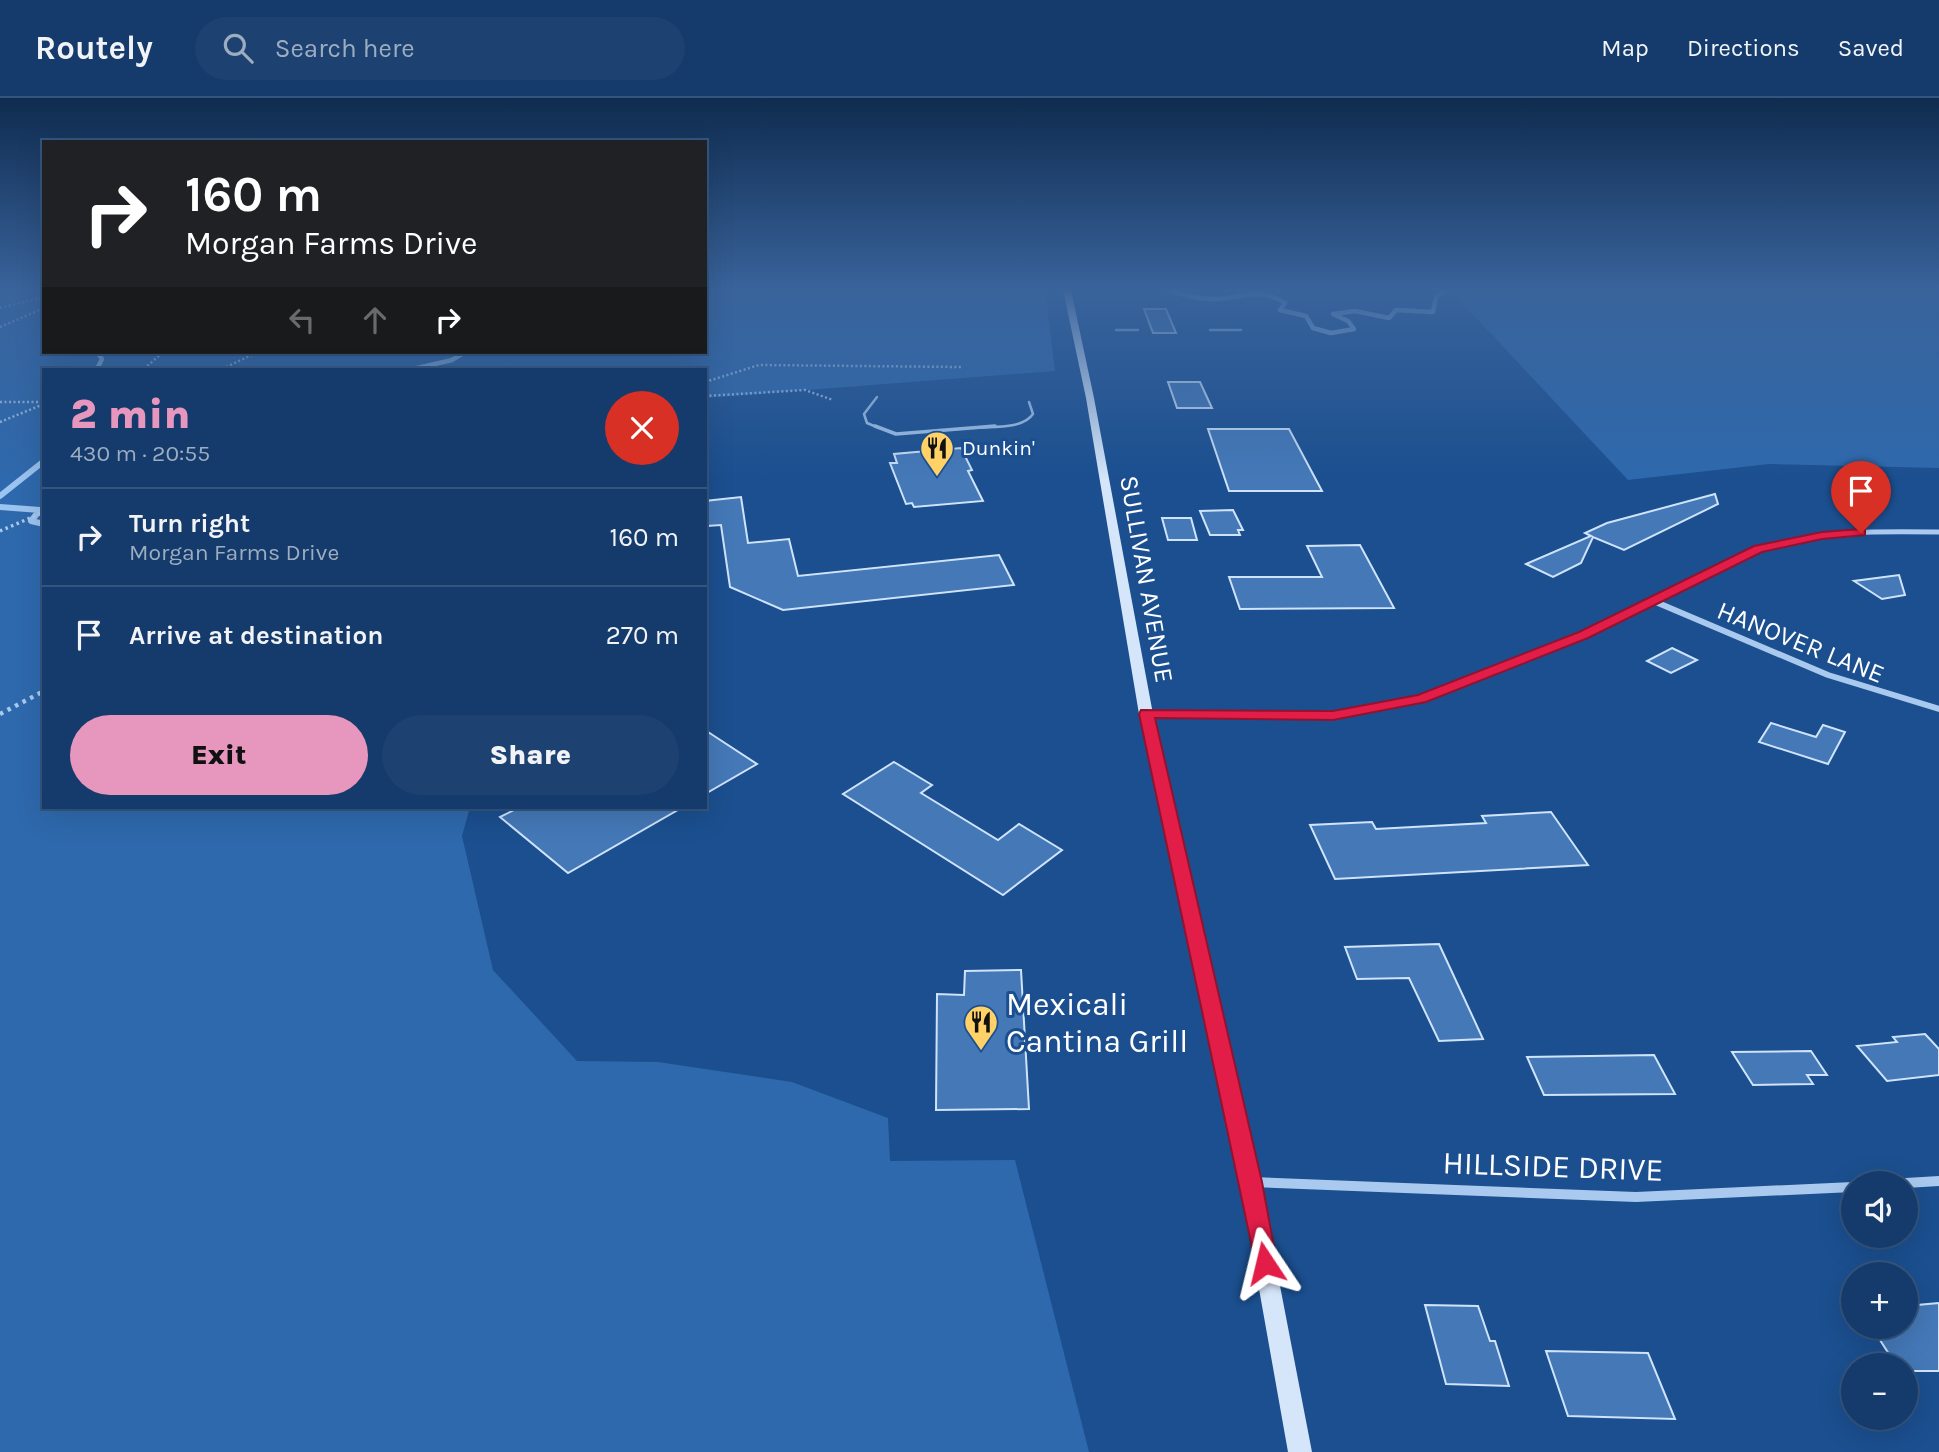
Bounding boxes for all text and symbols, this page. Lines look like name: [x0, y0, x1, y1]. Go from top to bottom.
search box: [195, 17, 685, 80]
text: Routely: [35, 29, 153, 67]
icon: search: [219, 29, 257, 67]
text: Search here: [275, 33, 415, 64]
text: Map: [1601, 34, 1649, 62]
text: Directions: [1687, 34, 1800, 62]
text: Saved: [1838, 34, 1904, 62]
text: 160 m: [185, 166, 322, 223]
icon: right: [70, 168, 161, 259]
text: Morgan Farms Drive: [185, 225, 478, 262]
icon: left: [283, 301, 321, 339]
icon: ahead: [356, 301, 394, 339]
icon: right: [429, 301, 467, 339]
text: 2 min: [70, 389, 190, 439]
button: close: [605, 391, 679, 465]
restaurant icon: Dunkin': [918, 429, 956, 478]
place label: Dunkin': [962, 436, 1035, 460]
text: 430 m · 20:55: [70, 440, 210, 467]
pin: [1831, 461, 1891, 533]
icon: arrive: [1842, 472, 1880, 510]
street label: SULLIVAN AVENUE: [1113, 473, 1180, 685]
text: Turn right: [129, 508, 250, 539]
icon: right: [70, 518, 108, 556]
text: 160 m: [610, 522, 679, 553]
text: Morgan Farms Drive: [129, 539, 339, 566]
street label: HANOVER LANE: [1713, 595, 1889, 690]
icon: arrive: [70, 616, 108, 654]
text: Arrive at destination: [129, 620, 383, 651]
text: 270 m: [606, 620, 679, 651]
button: Exit: [70, 715, 368, 795]
button: Share: [382, 715, 679, 795]
place label: Mexicali Cantina Grill: [1006, 986, 1188, 1060]
restaurant icon: Mexicali Cantina Grill: [962, 1003, 1000, 1052]
street label: HILLSIDE DRIVE: [1442, 1144, 1664, 1189]
map controls: [1841, 1171, 1918, 1430]
button: sound: [1841, 1171, 1918, 1248]
position arrow: [1228, 1226, 1302, 1300]
button: +: [1841, 1262, 1918, 1339]
button: −: [1841, 1353, 1918, 1430]

